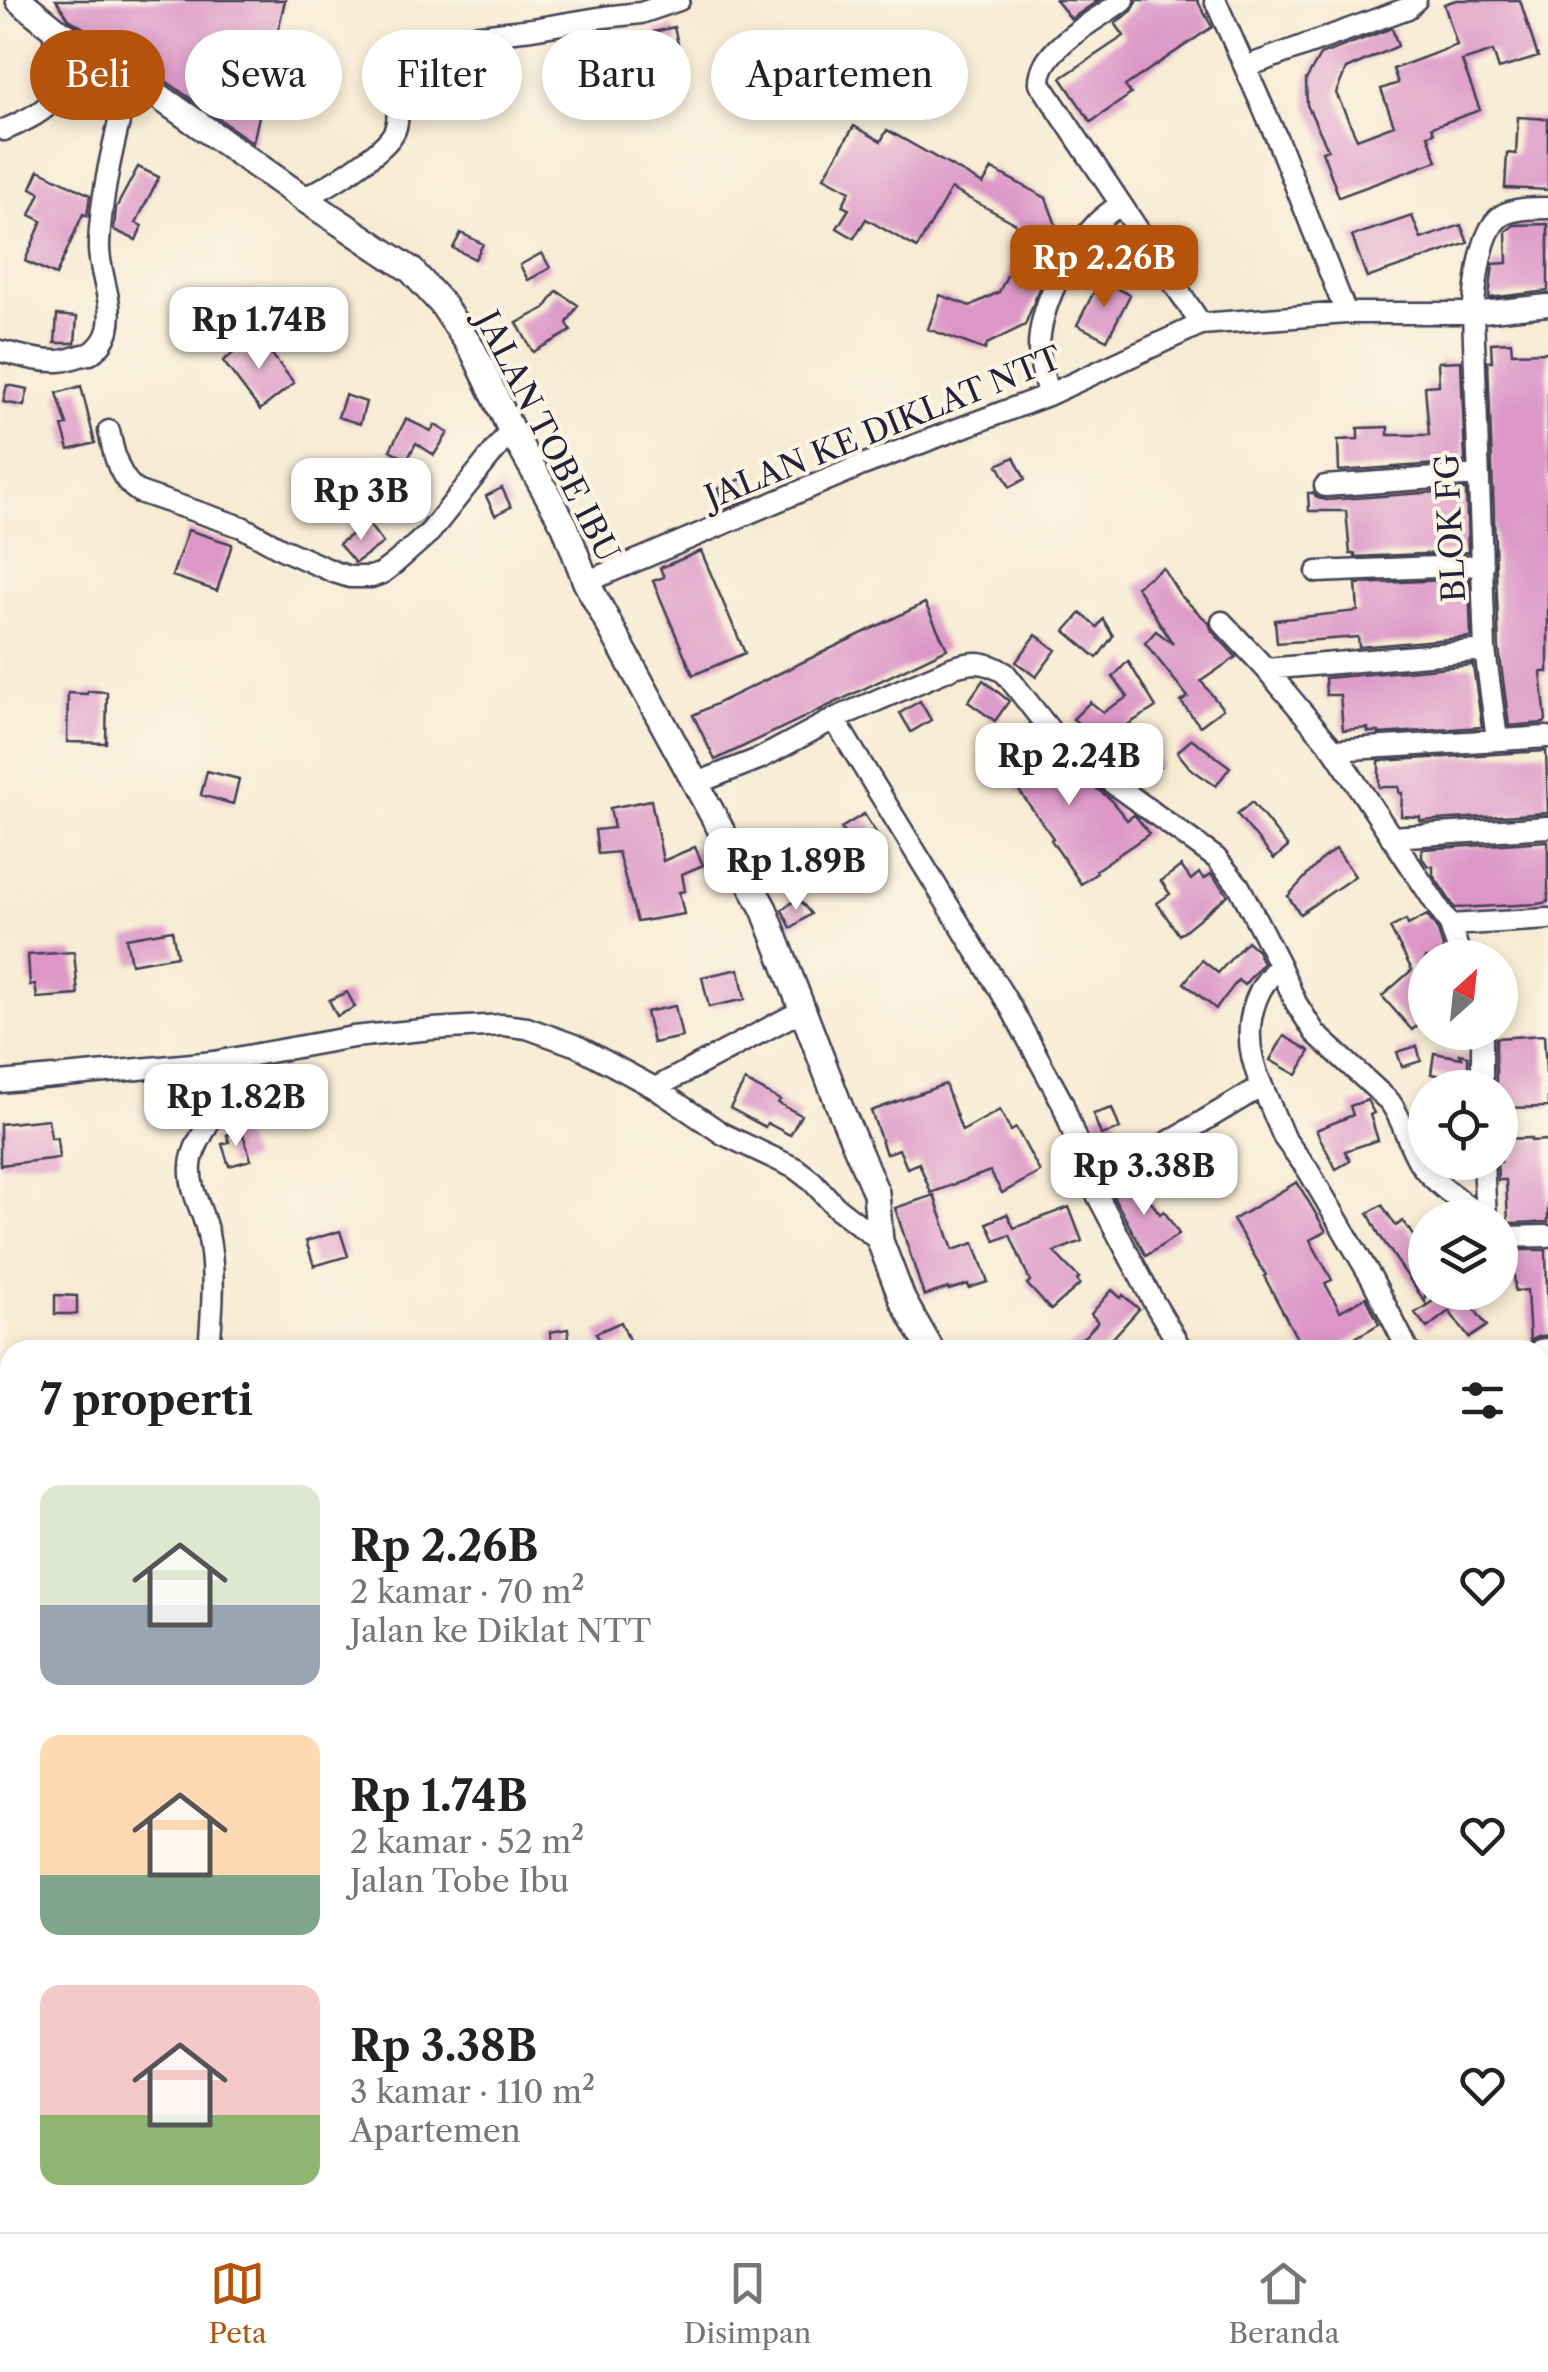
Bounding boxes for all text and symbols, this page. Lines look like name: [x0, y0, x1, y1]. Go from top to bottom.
chip: Beli: [30, 30, 165, 120]
chip: Sewa: [185, 30, 342, 120]
chip: Filter: [362, 30, 522, 120]
chip: Baru: [542, 30, 691, 120]
chip: Apartemen: [711, 30, 968, 120]
pin: Rp 2.26B: [1001, 225, 1207, 310]
text: Rp 2.26B: [1032, 238, 1176, 277]
pin: Rp 1.74B: [156, 287, 362, 372]
text: Rp 1.74B: [191, 300, 327, 339]
street label: JALAN TOBE IBU: [466, 300, 628, 568]
street label: JALAN KE DIKLAT NTT: [694, 338, 1067, 518]
street label: BLOK FG: [1427, 453, 1473, 603]
pin: Rp 3B: [291, 458, 431, 543]
text: Rp 3B: [313, 471, 409, 510]
pin: Rp 2.24B: [966, 723, 1172, 808]
text: Rp 2.24B: [997, 736, 1141, 775]
pin: Rp 1.89B: [693, 828, 899, 913]
text: Rp 1.89B: [726, 841, 866, 880]
north arrow: [1408, 940, 1518, 1050]
map controls: [1408, 940, 1518, 1310]
pin: Rp 1.82B: [133, 1064, 339, 1149]
button: locate: [1408, 1070, 1518, 1180]
text: Rp 1.82B: [166, 1077, 306, 1116]
pin: Rp 3.38B: [1041, 1133, 1247, 1218]
text: Rp 3.38B: [1073, 1146, 1215, 1185]
button: layers: [1408, 1200, 1518, 1310]
icon: filters: [1455, 1373, 1510, 1428]
text: 7 properti: [40, 1374, 253, 1426]
text: Rp 2.26B: [350, 1520, 539, 1572]
icon: home: [120, 1525, 240, 1645]
icon: heart: [1455, 1558, 1510, 1613]
text: 2 kamar · 70 m²: [350, 1572, 585, 1611]
text: Jalan ke Diklat NTT: [350, 1611, 651, 1650]
text: Rp 1.74B: [350, 1770, 528, 1822]
icon: home: [120, 1775, 240, 1895]
icon: heart: [1455, 1808, 1510, 1863]
text: 2 kamar · 52 m²: [350, 1822, 584, 1861]
text: Jalan Tobe Ibu: [350, 1861, 569, 1900]
text: Rp 3.38B: [350, 2020, 537, 2072]
icon: home: [120, 2025, 240, 2145]
icon: heart: [1455, 2058, 1510, 2113]
text: 3 kamar · 110 m²: [350, 2072, 595, 2111]
text: Apartemen: [350, 2111, 521, 2150]
tab: Peta: [209, 2256, 267, 2350]
tab: Disimpan: [684, 2256, 811, 2350]
tab: Beranda: [1228, 2256, 1339, 2350]

